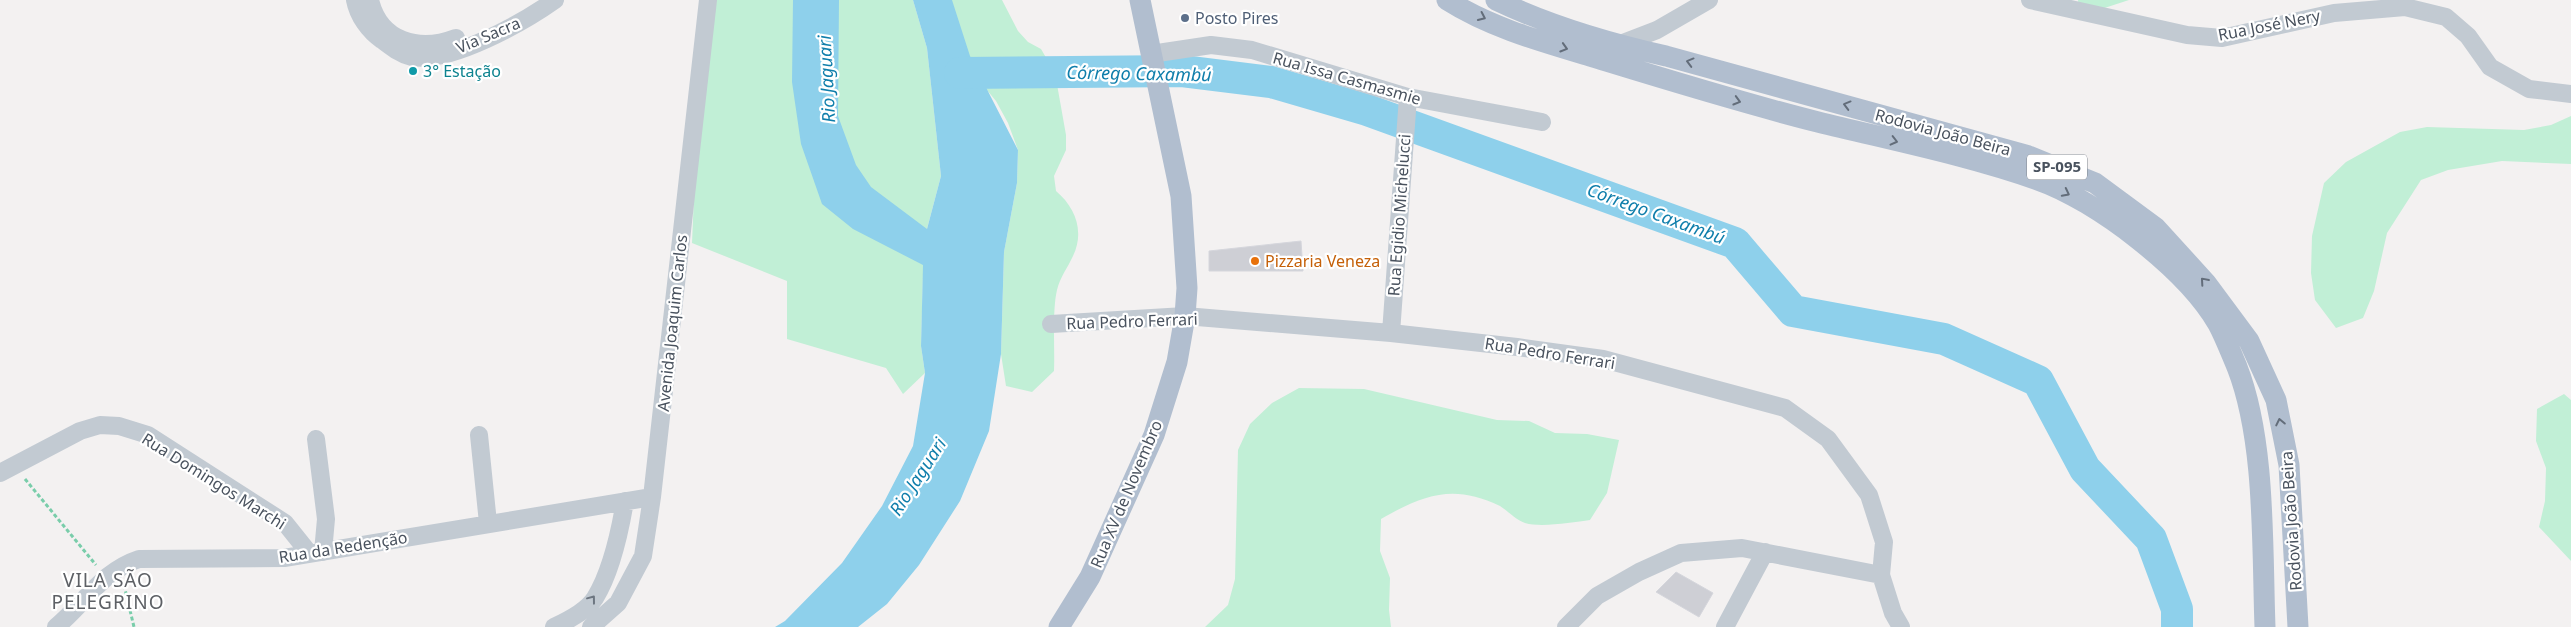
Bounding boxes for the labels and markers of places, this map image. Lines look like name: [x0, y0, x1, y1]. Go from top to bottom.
place label: Posto Pires: [1195, 7, 1278, 29]
marker: Posto Pires: [1179, 12, 1191, 24]
place label: 3° Estação: [423, 60, 501, 82]
marker: 3° Estação: [407, 65, 419, 77]
place label: Pizzaria Veneza: [1265, 250, 1380, 272]
marker: Pizzaria Veneza: [1249, 255, 1261, 267]

